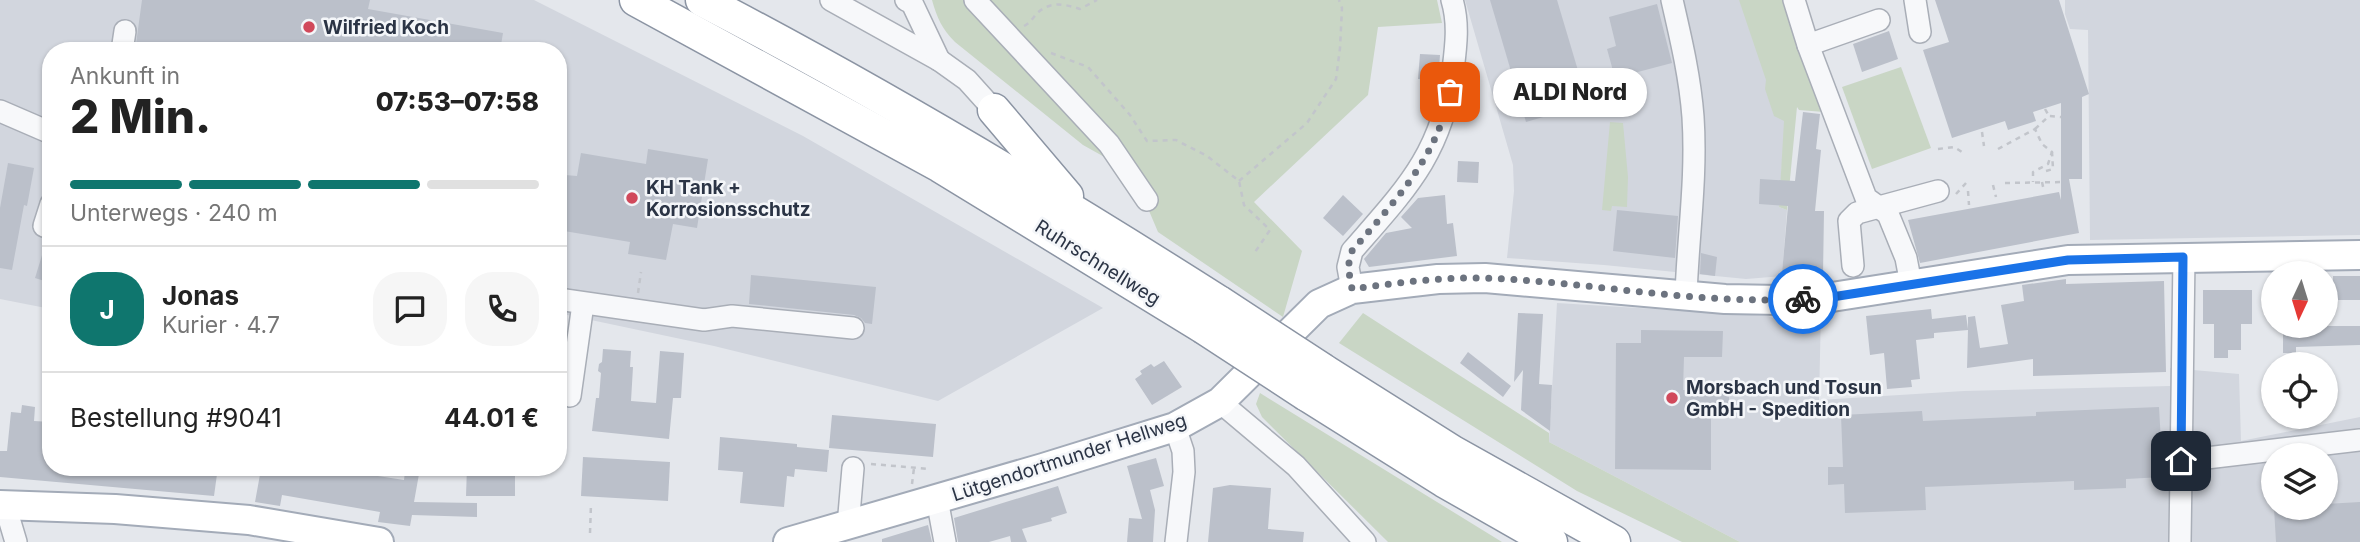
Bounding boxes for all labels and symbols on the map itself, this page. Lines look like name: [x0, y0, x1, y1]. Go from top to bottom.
place label: Wilfried Koch: [323, 16, 449, 39]
marker: Wilfried Koch: [301, 19, 317, 35]
pin: [1420, 62, 1480, 122]
callout: ALDI Nord: [1492, 68, 1646, 116]
place label: KH Tank + Korrosionsschutz: [646, 176, 811, 221]
marker: KH Tank + Korrosionsschutz: [624, 190, 640, 206]
street label: Ruhrschnellweg: [1031, 215, 1165, 310]
north arrow: [2261, 261, 2338, 338]
courier: [1768, 264, 1838, 334]
place label: Morsbach und Tosun GmbH - Spedition: [1686, 376, 1882, 421]
marker: Morsbach und Tosun GmbH - Spedition: [1664, 390, 1680, 406]
street label: Lütgendortmunder Hellweg: [949, 409, 1189, 506]
pin: [2151, 431, 2211, 491]

